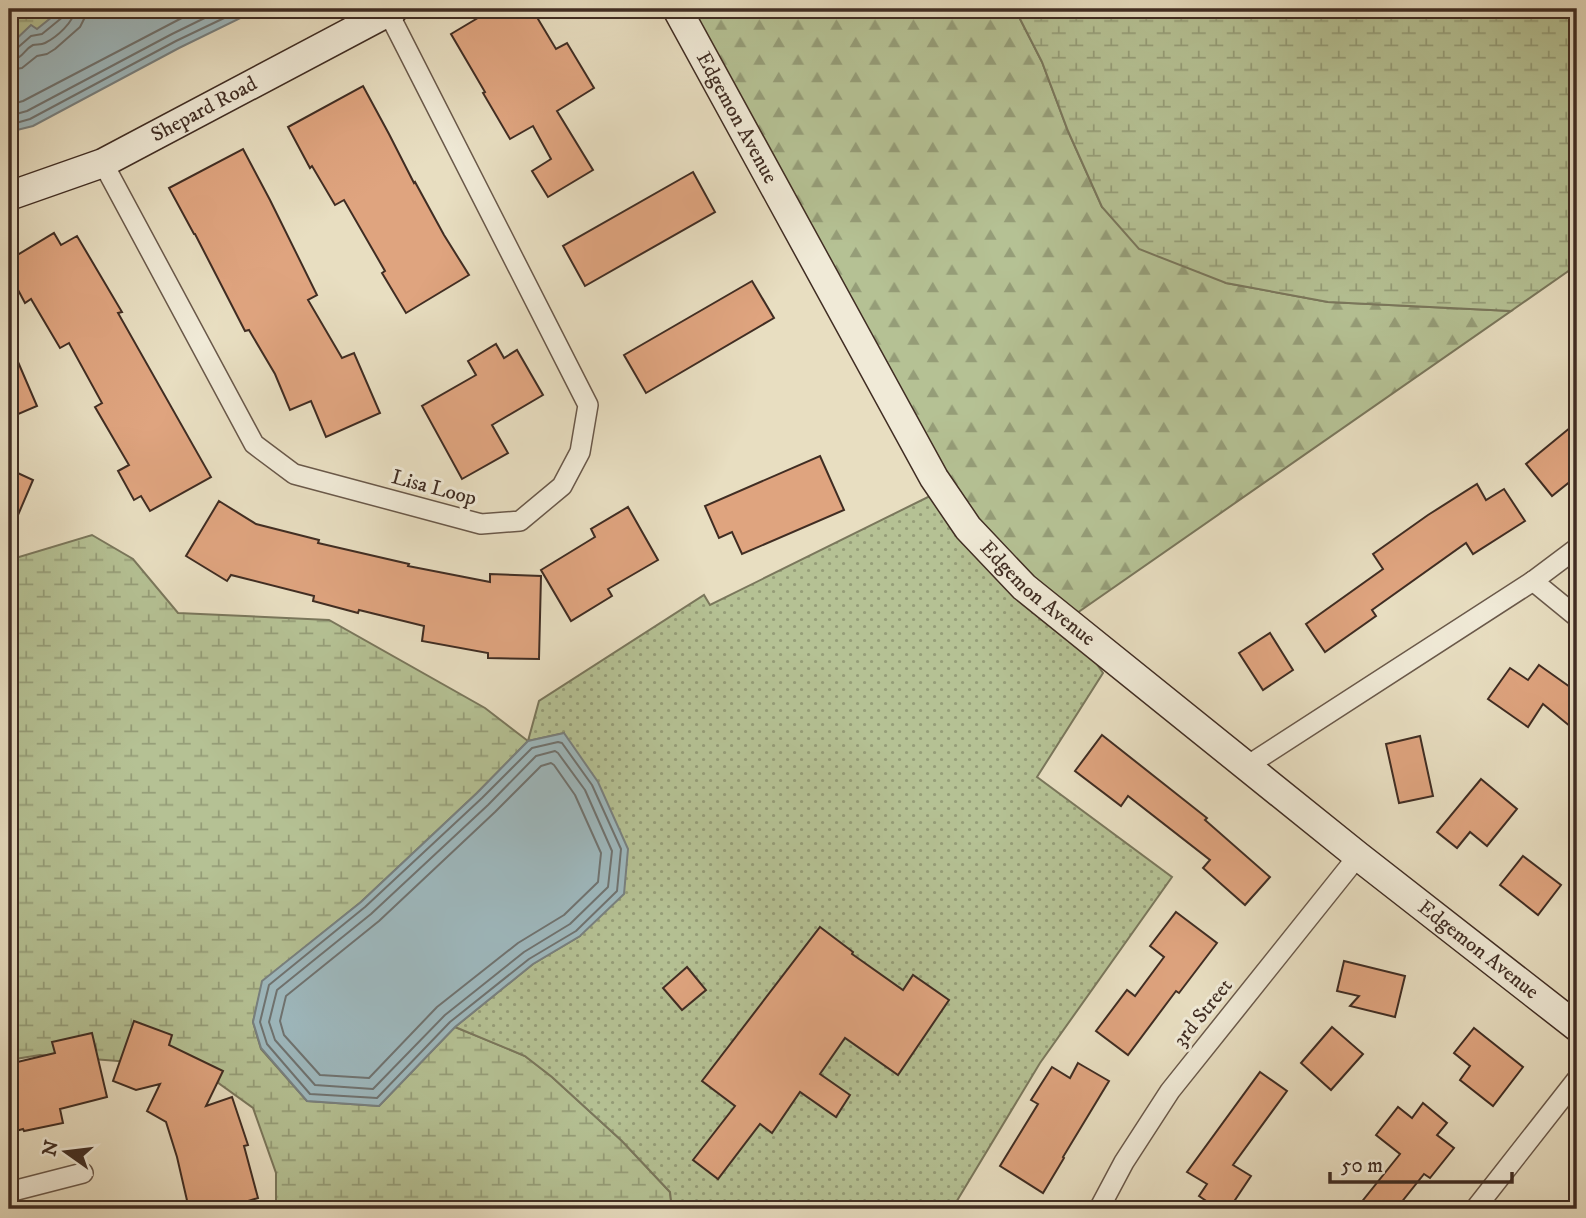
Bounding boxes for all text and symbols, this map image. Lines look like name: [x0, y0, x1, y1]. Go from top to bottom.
street label: Edgemon Avenue: [690, 47, 783, 188]
street label: Shepard Road: [147, 71, 262, 148]
street label: Lisa Loop: [389, 464, 479, 512]
street label: Edgemon Avenue: [974, 535, 1101, 652]
street label: Edgemon Avenue: [1413, 895, 1544, 1005]
street label: 3rd Street: [1168, 973, 1239, 1052]
north arrow: [32, 1116, 102, 1186]
text: N: [38, 1138, 64, 1159]
scale bar: [1330, 1141, 1512, 1185]
text: 50 m: [1341, 1153, 1383, 1179]

